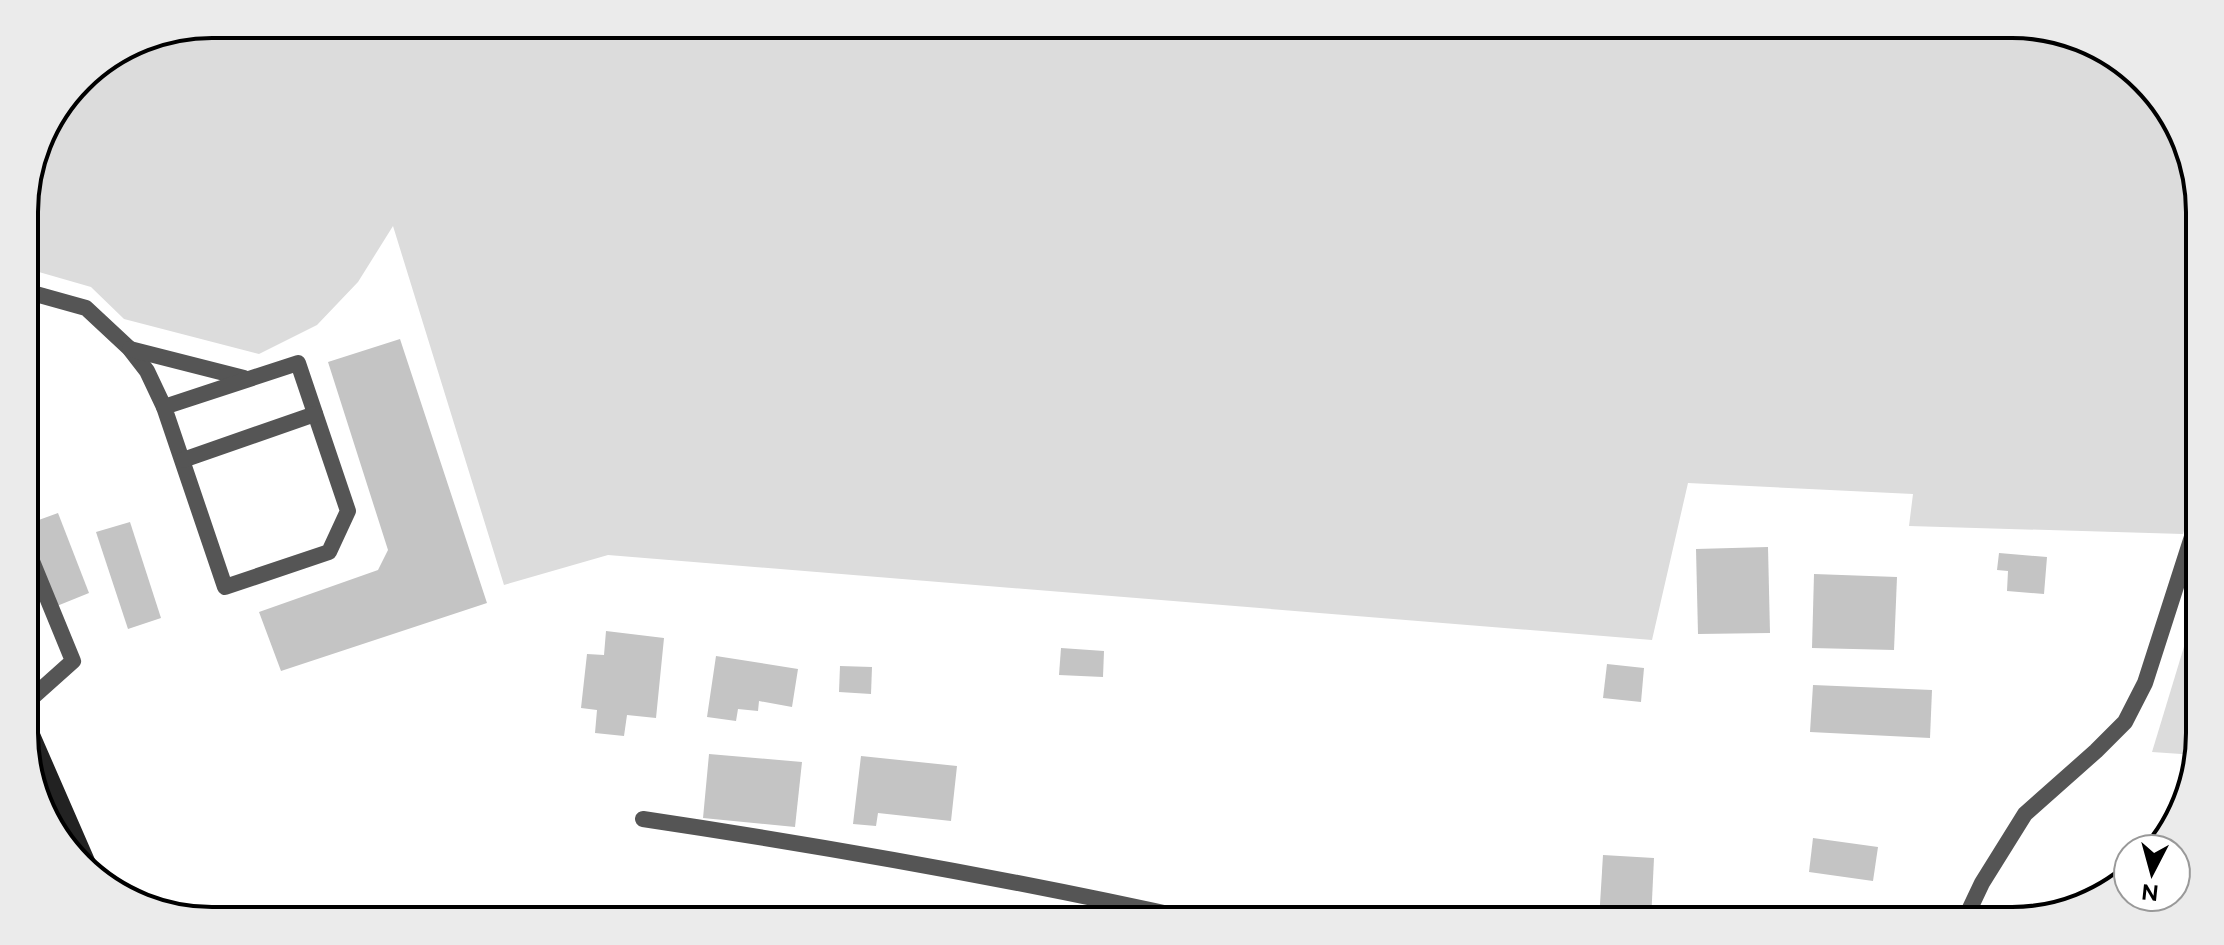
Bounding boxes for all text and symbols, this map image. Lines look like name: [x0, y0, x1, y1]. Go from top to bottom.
north arrow: [2112, 833, 2192, 913]
text: N: [2140, 878, 2160, 907]

